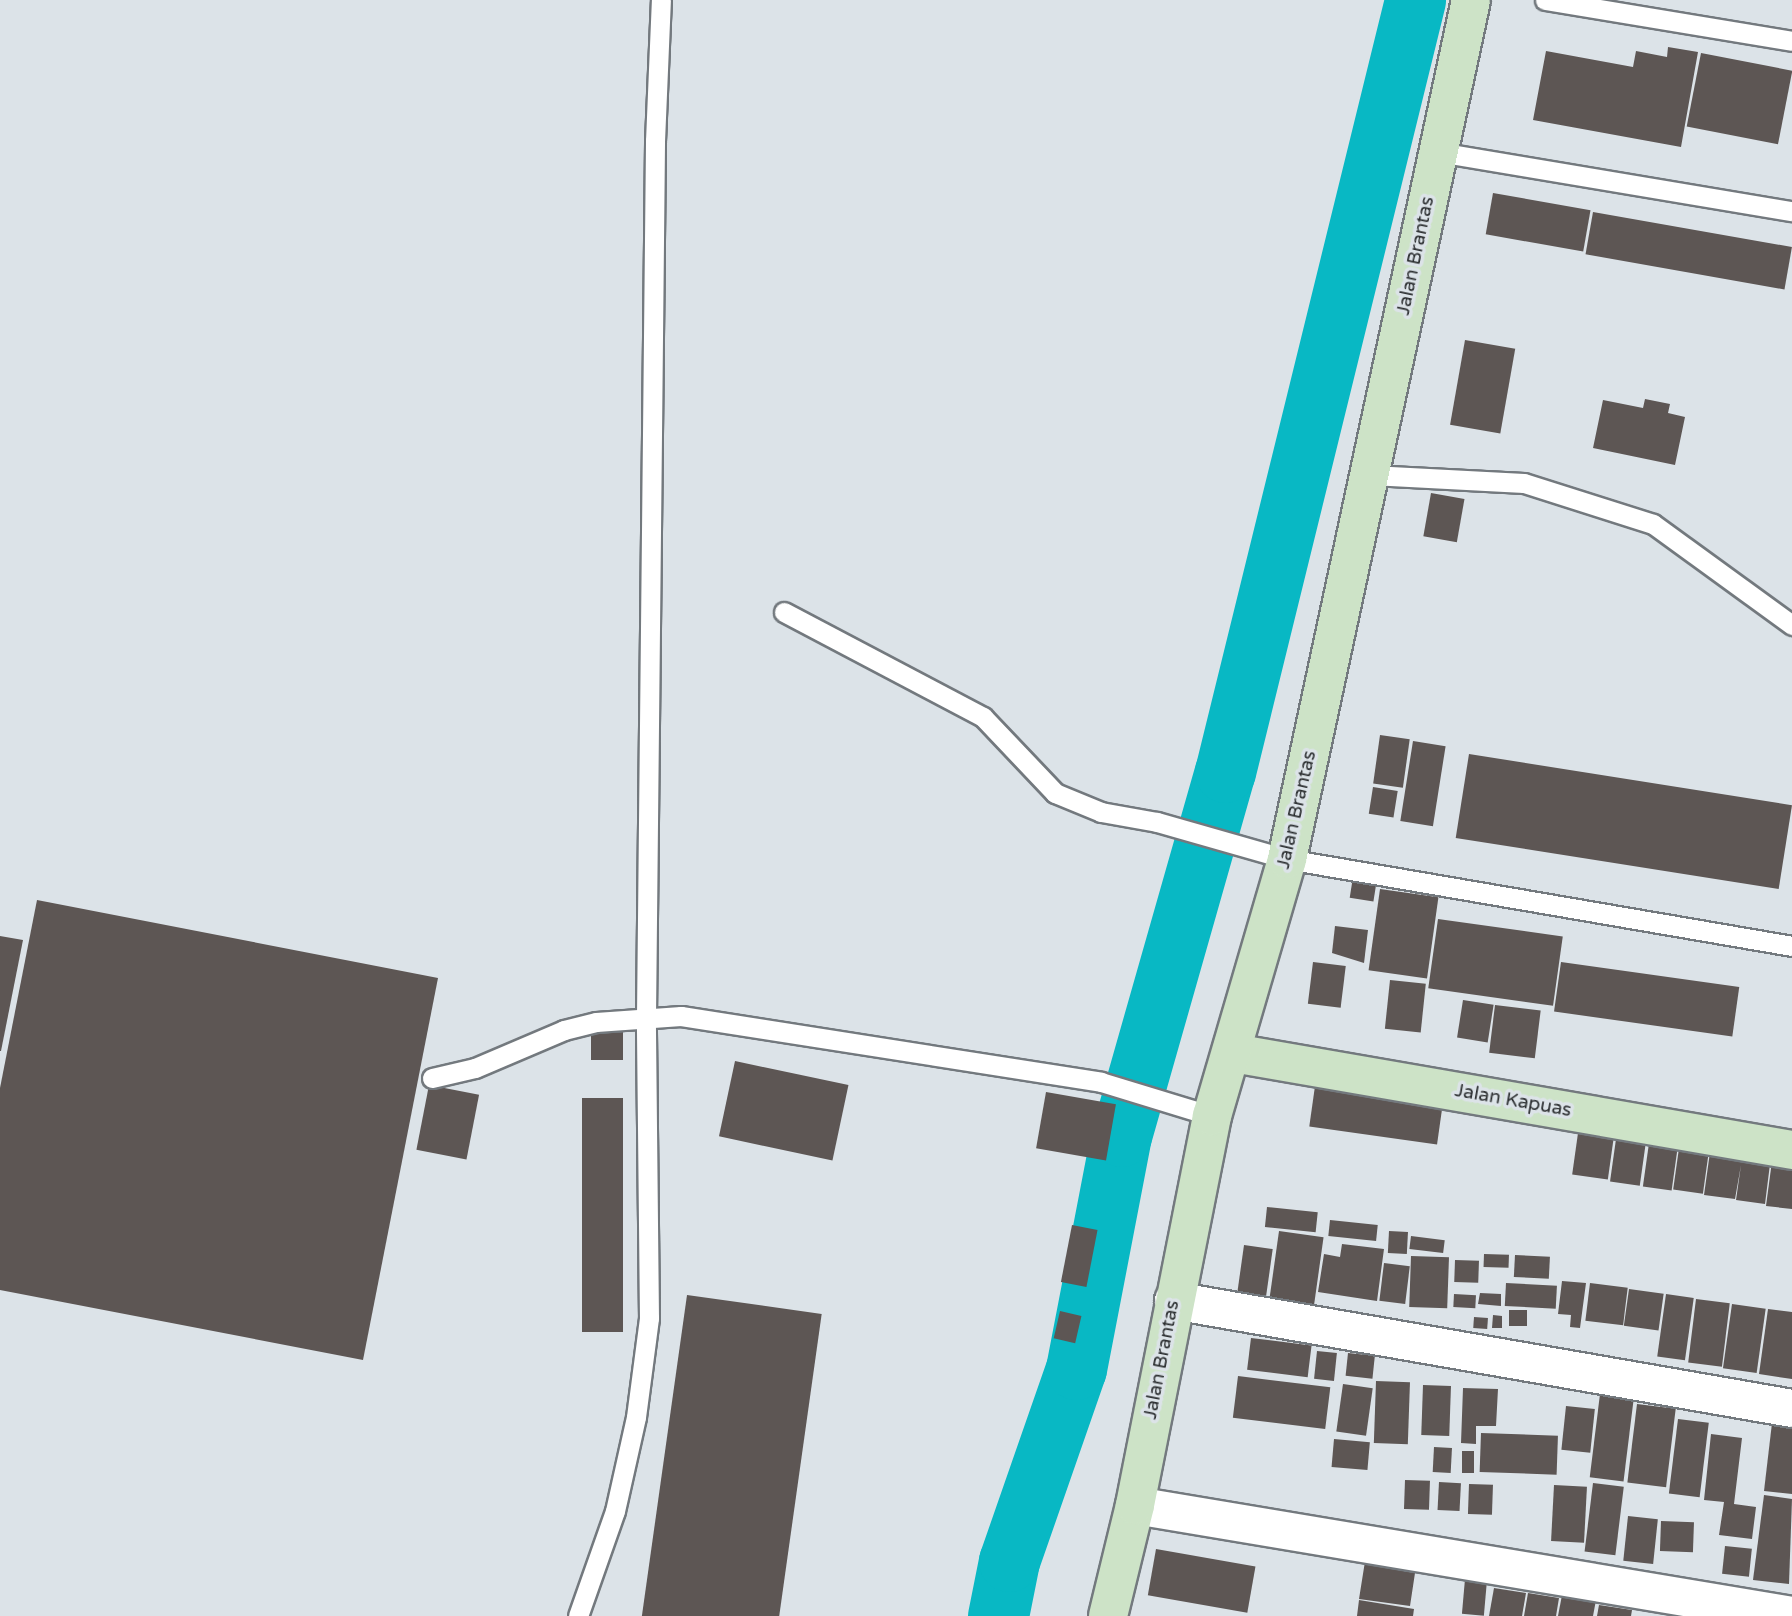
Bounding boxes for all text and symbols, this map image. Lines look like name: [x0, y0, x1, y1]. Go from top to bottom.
street label: Jalan Brantas: [1392, 195, 1440, 317]
street label: Jalan Brantas: [1272, 749, 1322, 871]
street label: Jalan Kapuas: [1453, 1080, 1573, 1122]
street label: Jalan Brantas: [1139, 1299, 1185, 1421]

